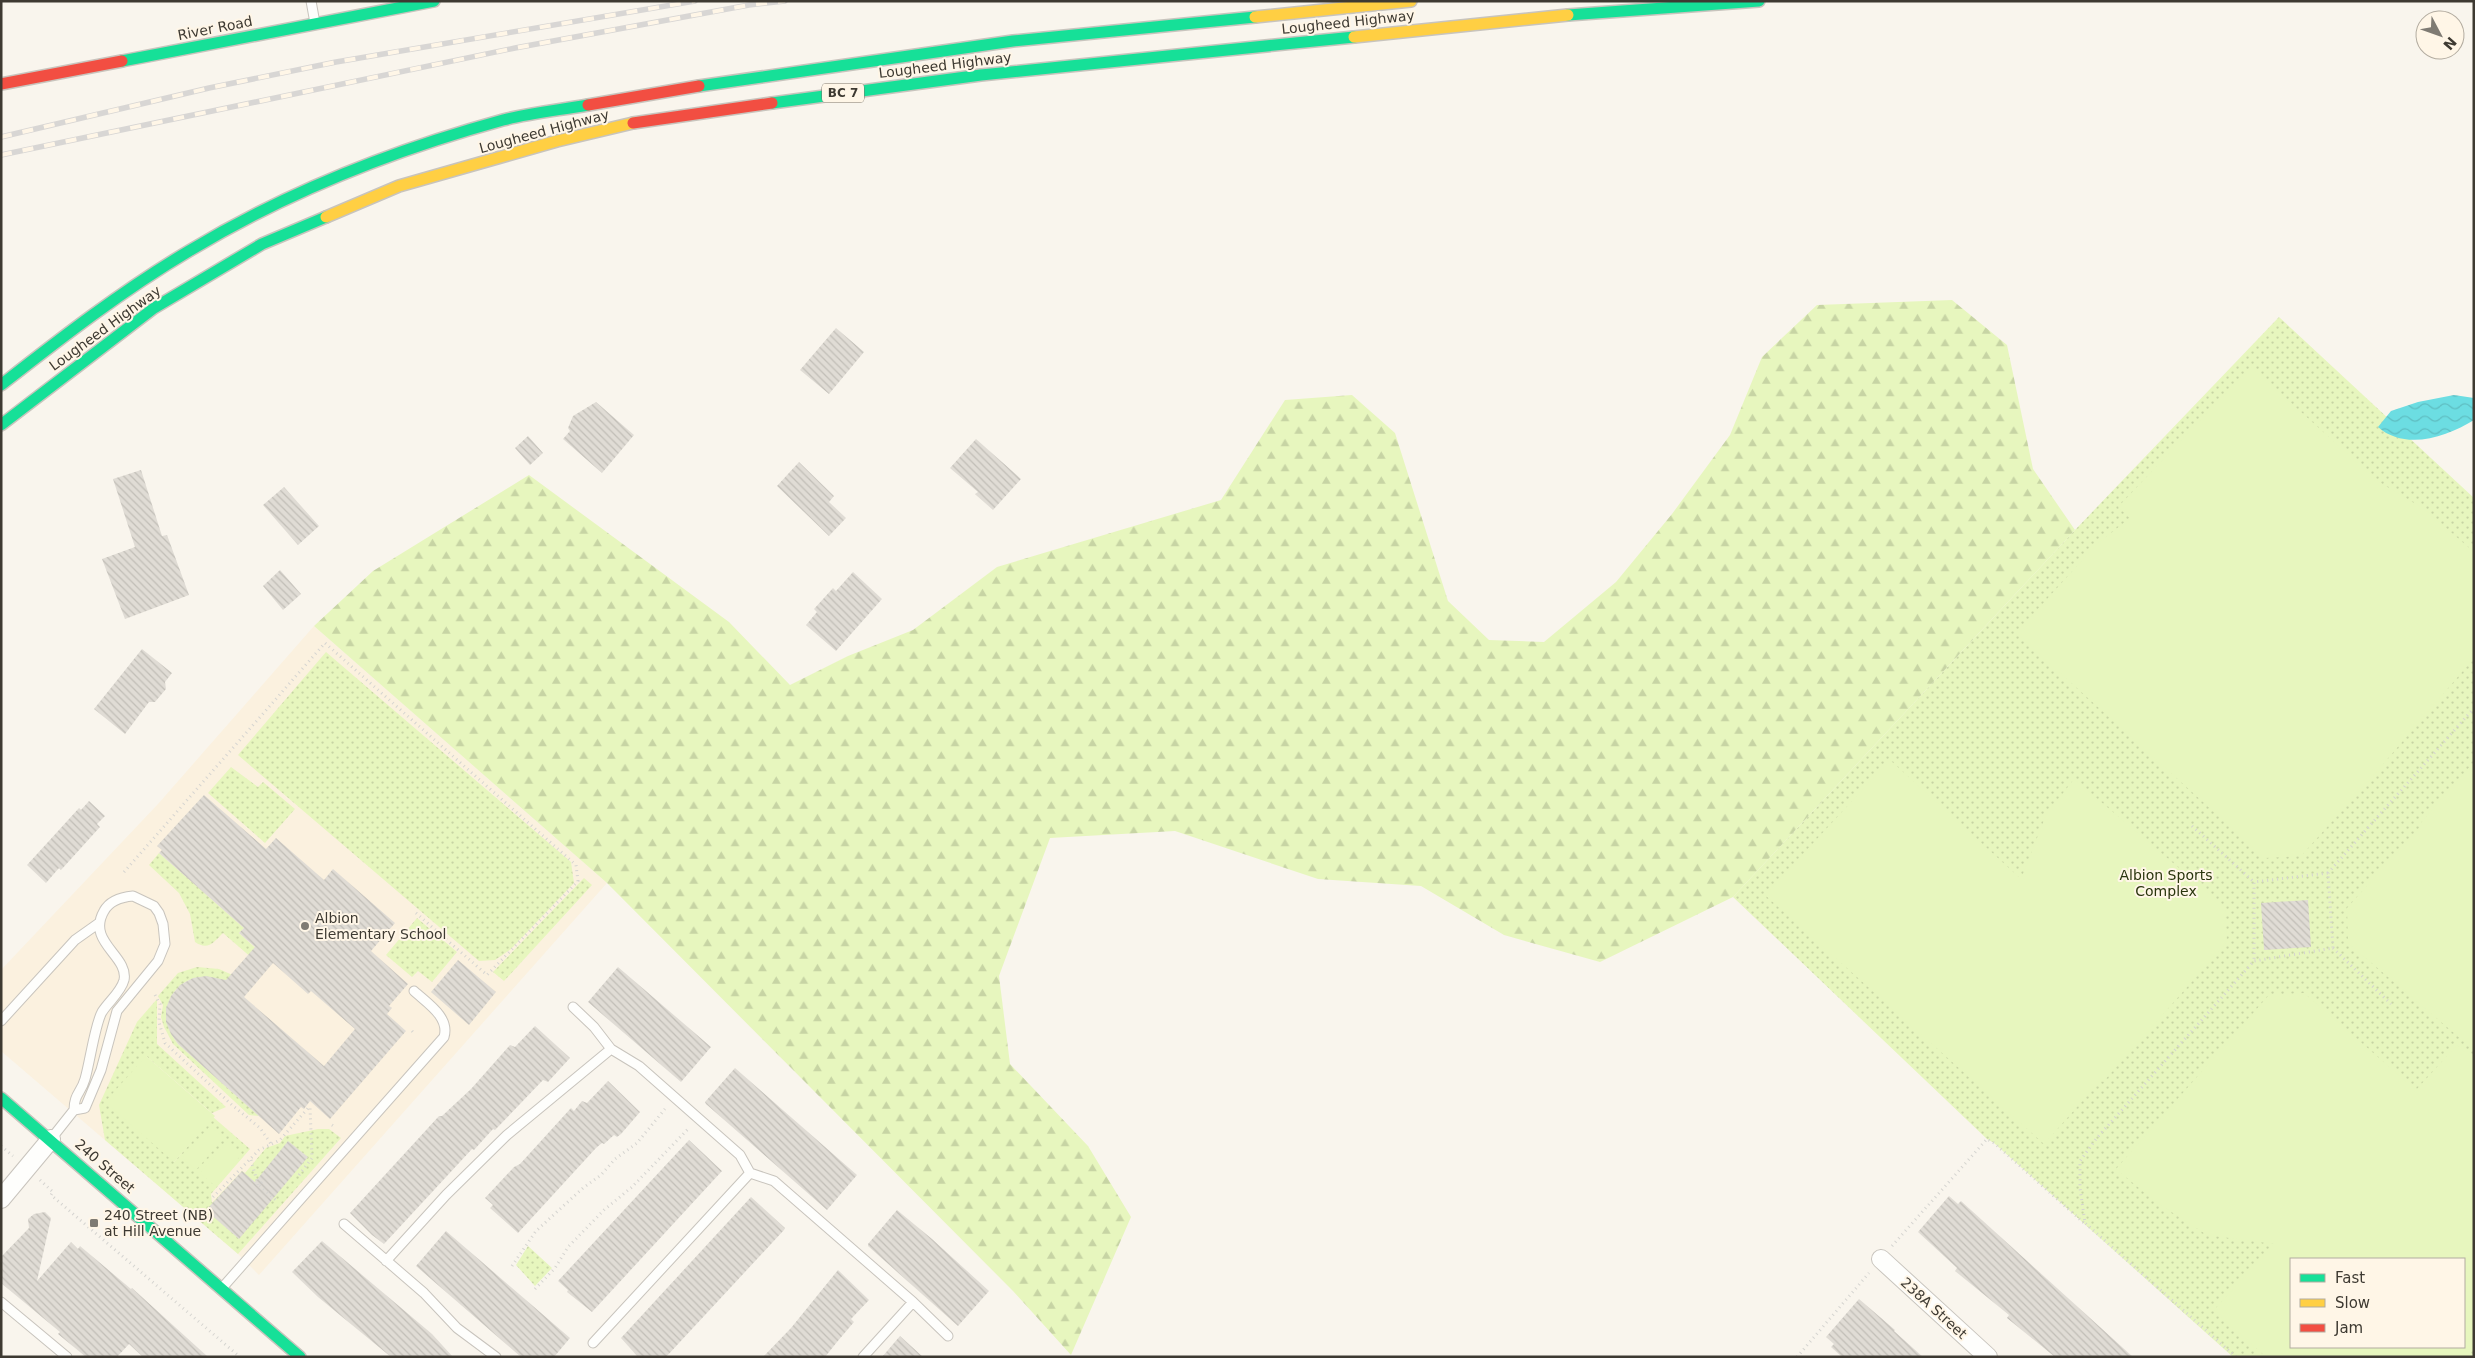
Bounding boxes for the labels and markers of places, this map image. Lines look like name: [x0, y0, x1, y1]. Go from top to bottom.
place label: Albion Elementary School: [315, 910, 447, 942]
marker: Albion Elementary School: [299, 920, 311, 932]
place label: 240 Street (NB) at Hill Avenue: [104, 1207, 213, 1239]
marker: 240 Street (NB) at Hill Avenue: [88, 1217, 100, 1229]

